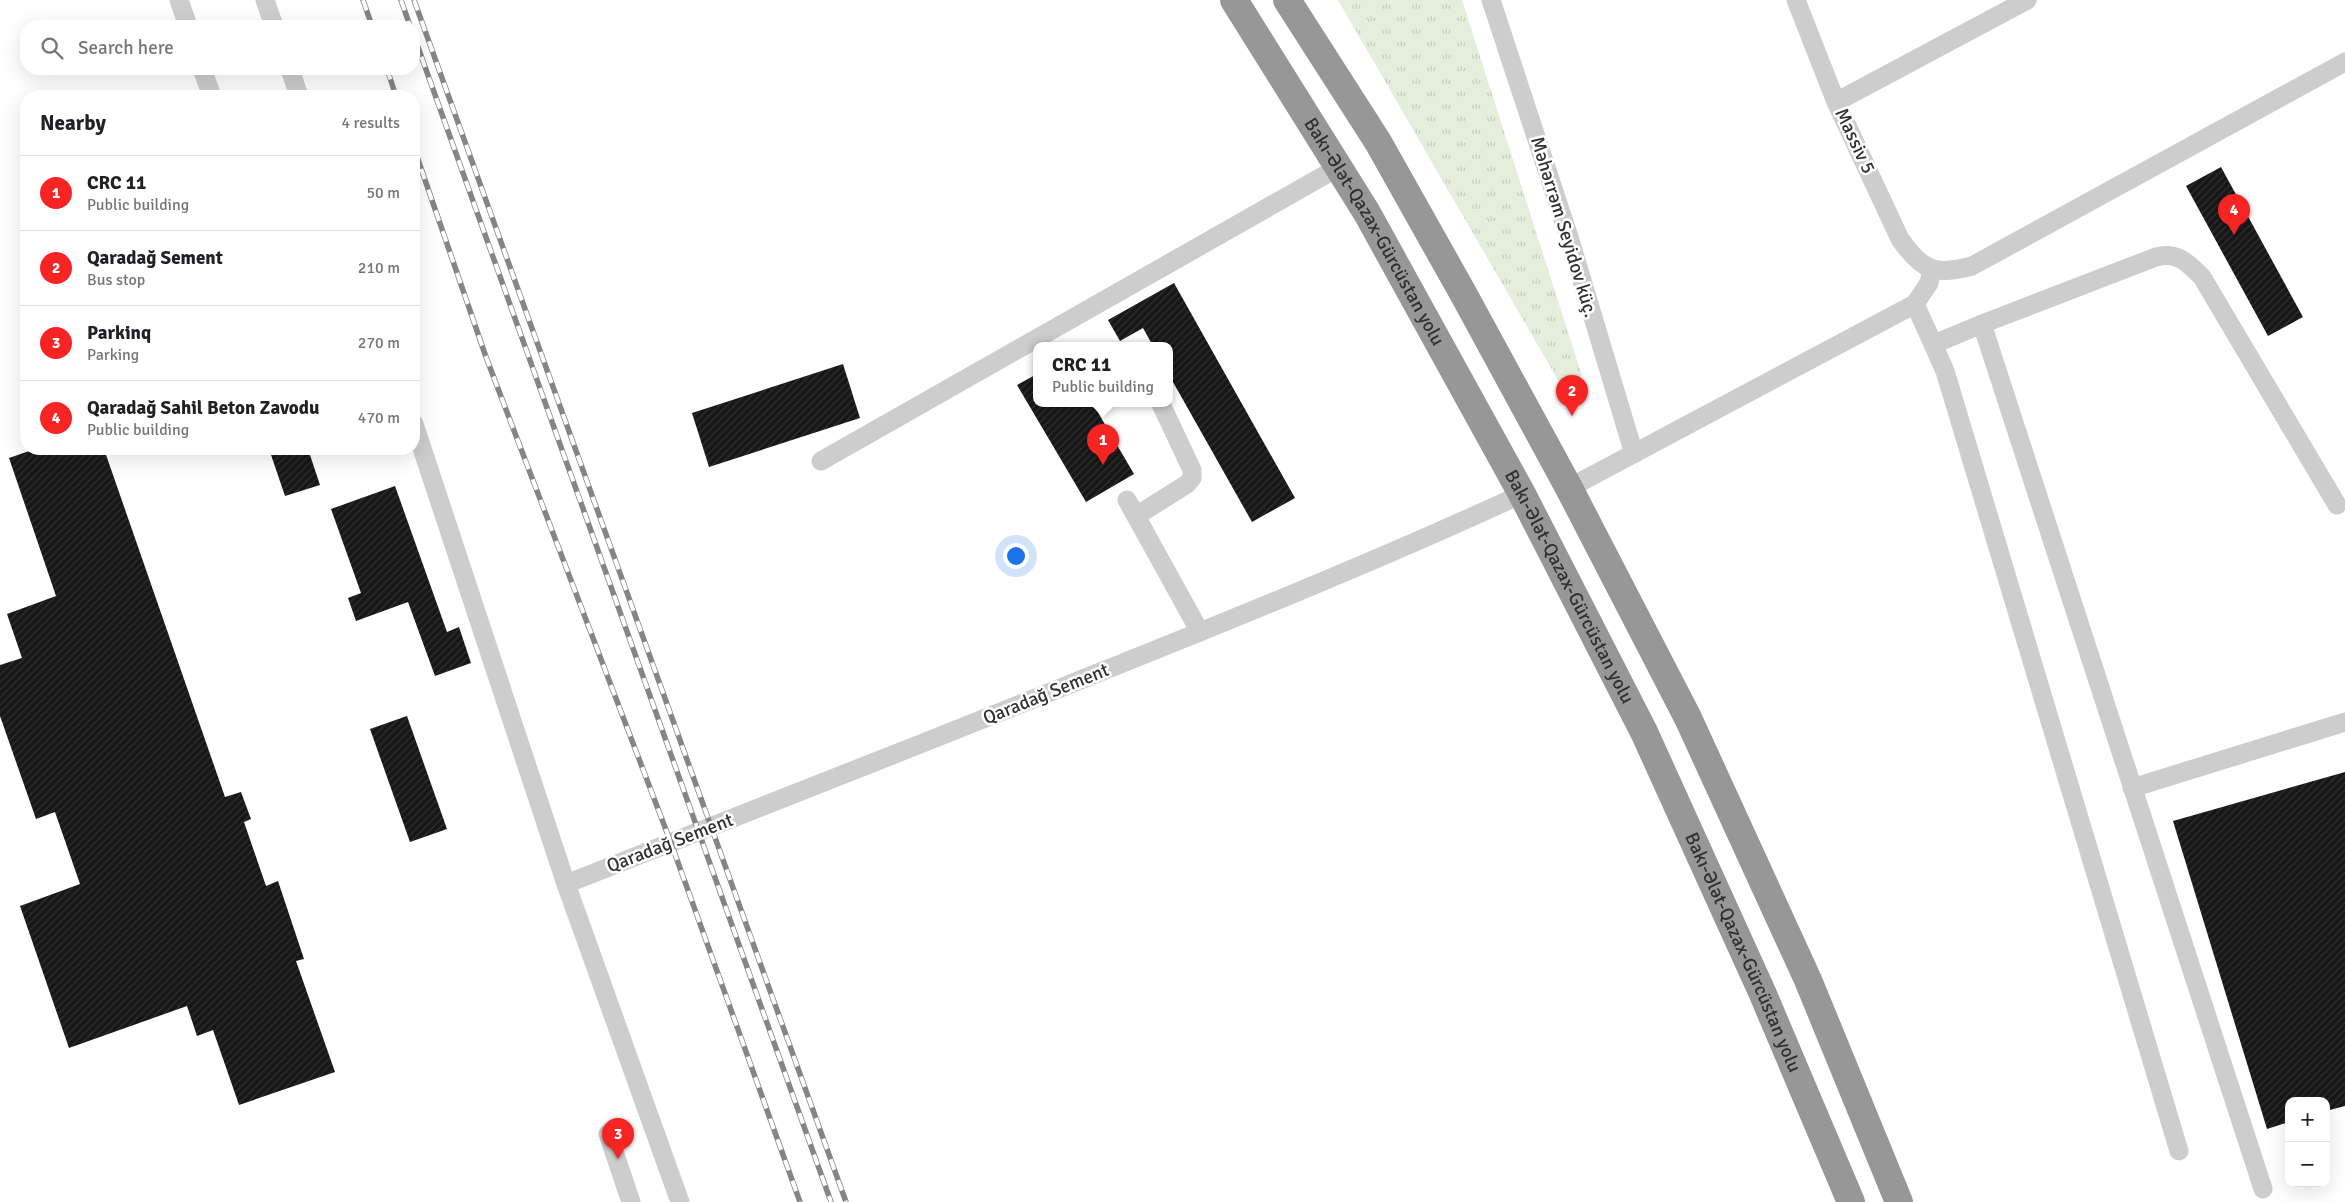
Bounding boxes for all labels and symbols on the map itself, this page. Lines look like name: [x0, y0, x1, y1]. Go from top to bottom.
street label: Massiv 5: [1829, 104, 1881, 178]
street label: Bakı-Ələt-Qazax-Gürcüstan yolu: [1299, 113, 1450, 350]
street label: Məhərrəm Seyidov küç.: [1525, 134, 1603, 320]
pin: 4: [2218, 194, 2250, 235]
pin: 2: [1556, 375, 1588, 416]
pin: 1: [1087, 424, 1119, 465]
street label: Bakı-Ələt-Qazax-Gürcüstan yolu: [1499, 465, 1639, 708]
your location: [1003, 543, 1029, 569]
street label: Qaradağ Sement: [979, 658, 1113, 730]
street label: Qaradağ Sement: [603, 808, 737, 878]
street label: Bakı-Ələt-Qazax-Gürcüstan yolu: [1679, 829, 1807, 1076]
pin: 3: [602, 1118, 634, 1159]

